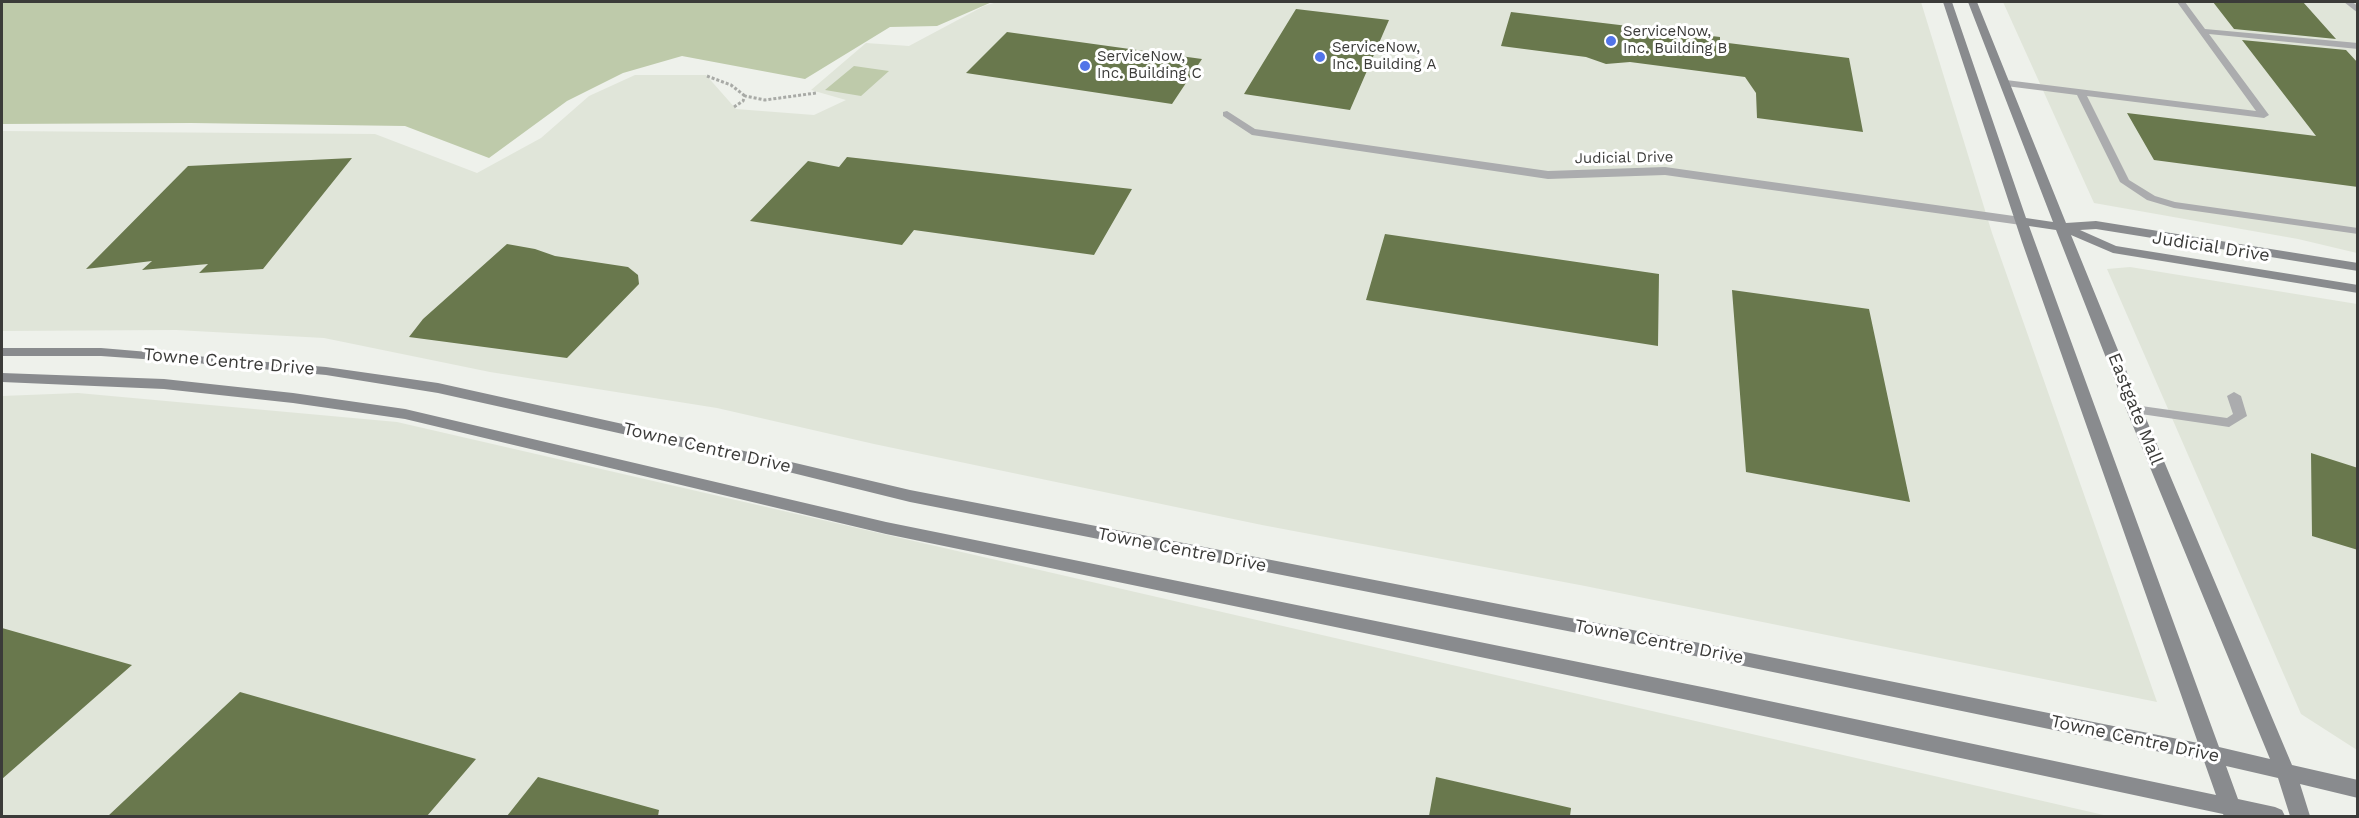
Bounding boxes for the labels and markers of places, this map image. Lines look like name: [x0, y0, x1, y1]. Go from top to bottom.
place label: ServiceNow, Inc. Building B: [1623, 23, 1727, 58]
marker: ServiceNow, Inc. Building B: [1604, 34, 1618, 48]
place label: ServiceNow, Inc. Building A: [1332, 39, 1436, 74]
place label: ServiceNow, Inc. Building C: [1097, 48, 1202, 83]
marker: ServiceNow, Inc. Building A: [1313, 50, 1327, 64]
marker: ServiceNow, Inc. Building C: [1078, 59, 1092, 73]

